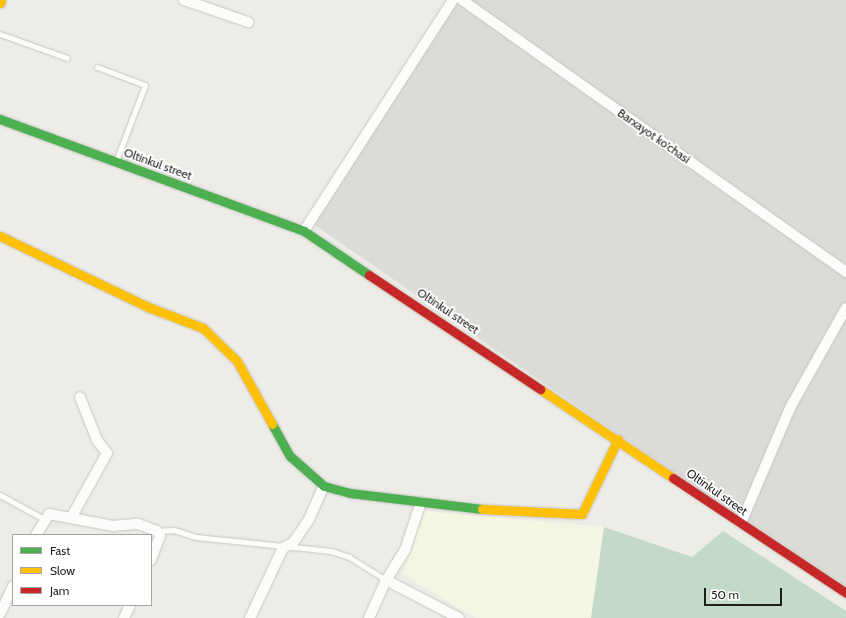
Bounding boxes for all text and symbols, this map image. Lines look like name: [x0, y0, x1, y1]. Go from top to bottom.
street label: Barxayot ko'chasi: [615, 106, 693, 166]
street label: Oltinkul street: [122, 145, 194, 183]
street label: Oltinkul street: [414, 285, 482, 337]
street label: Oltinkul street: [684, 466, 750, 518]
legend: [12, 534, 152, 606]
text: Fast: [50, 543, 70, 558]
text: Slow: [50, 563, 75, 578]
scale bar: [706, 580, 784, 606]
text: Jam: [50, 583, 69, 598]
text: 50 m: [711, 587, 739, 602]

